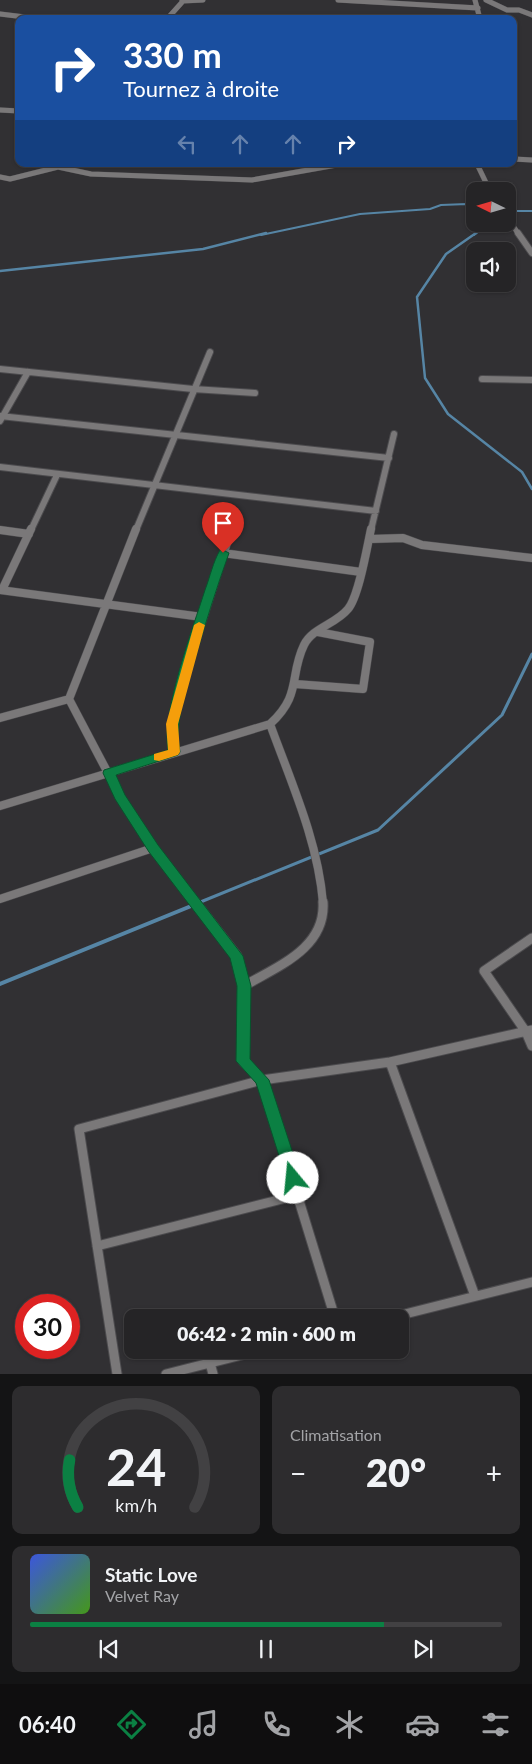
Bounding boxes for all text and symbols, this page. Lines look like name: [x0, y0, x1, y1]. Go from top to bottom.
text: 330 m: [123, 33, 222, 75]
icon: right: [40, 35, 105, 100]
text: Tournez à droite: [123, 75, 279, 102]
icon: left: [173, 130, 201, 158]
icon: ahead: [226, 130, 254, 158]
icon: ahead: [279, 130, 307, 158]
icon: right: [332, 130, 360, 158]
north arrow: [466, 182, 516, 232]
map controls: [466, 182, 516, 292]
button: sound: [466, 242, 516, 292]
pin: [202, 502, 244, 553]
icon: arrive: [209, 509, 237, 537]
position arrow: [266, 1151, 318, 1203]
speed limit sign: 30: [15, 1294, 80, 1359]
text: 06:42 · 2 min · 600 m: [177, 1322, 356, 1345]
text: Climatisation: [290, 1425, 382, 1444]
text: 24: [106, 1435, 166, 1497]
text: 20°: [366, 1449, 426, 1495]
text: −: [290, 1456, 306, 1490]
text: +: [486, 1456, 502, 1490]
text: km/h: [115, 1494, 157, 1516]
text: Static Love: [105, 1563, 197, 1586]
text: Velvet Ray: [105, 1586, 179, 1605]
icon: previous: [95, 1635, 123, 1663]
icon: pause: [252, 1635, 280, 1663]
icon: next: [409, 1635, 437, 1663]
icon: directions: [114, 1707, 149, 1742]
icon: music: [186, 1707, 221, 1742]
icon: phone: [259, 1707, 294, 1742]
icon: climate: [332, 1707, 367, 1742]
icon: car: [405, 1707, 440, 1742]
icon: filters: [478, 1707, 513, 1742]
text: 06:40: [19, 1711, 76, 1738]

